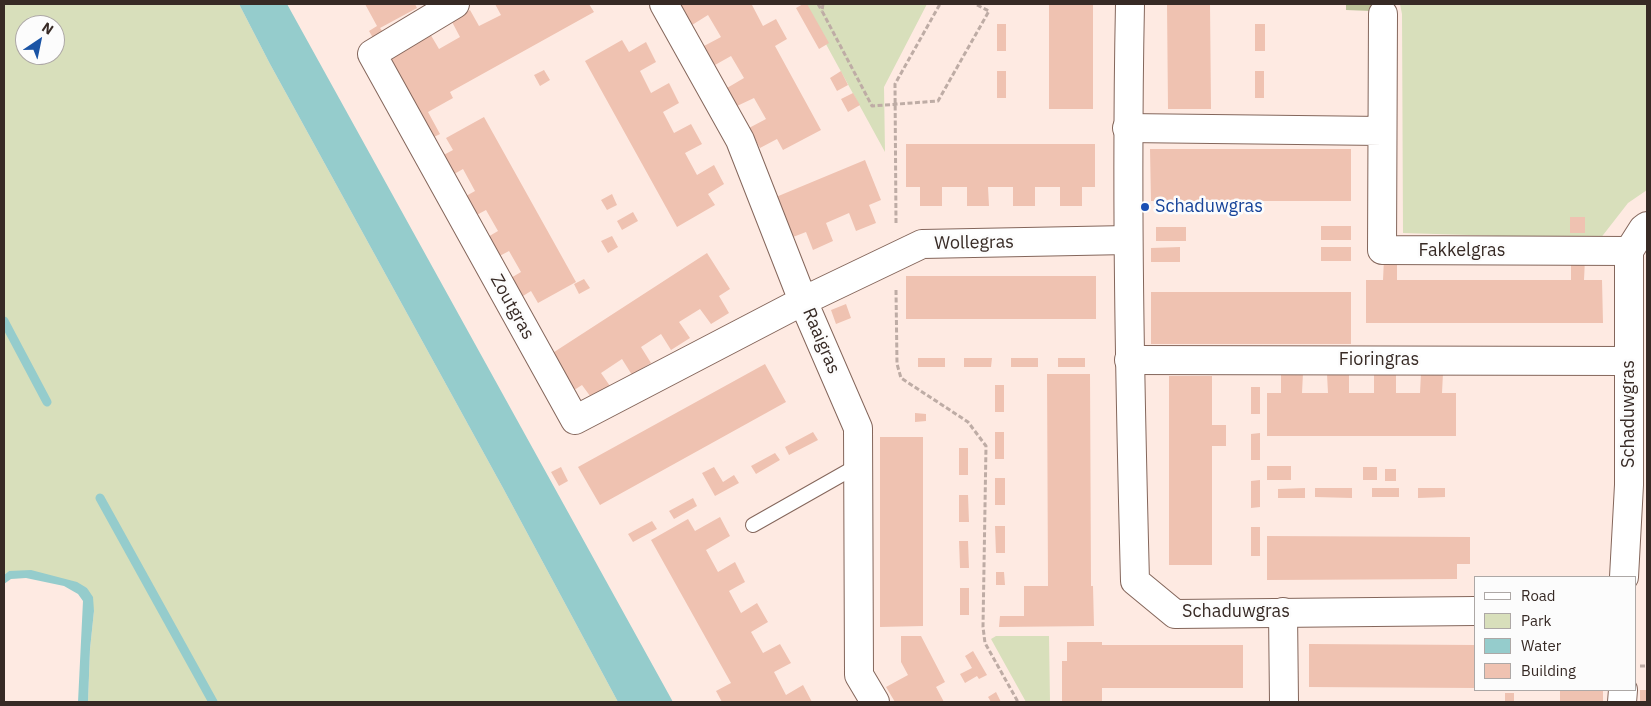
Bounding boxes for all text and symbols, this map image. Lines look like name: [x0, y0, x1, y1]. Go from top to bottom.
north arrow: [15, 15, 65, 65]
text: N: [39, 18, 57, 39]
place label: Schaduwgras: [1155, 196, 1263, 218]
marker: Schaduwgras: [1139, 201, 1151, 213]
street label: Wollegras: [934, 232, 1014, 254]
street label: Fakkelgras: [1419, 240, 1505, 262]
street label: Zoutgras: [485, 271, 539, 343]
street label: Raaigras: [797, 305, 845, 377]
street label: Fioringras: [1339, 349, 1419, 371]
street label: Schaduwgras: [1618, 360, 1640, 468]
legend: [1474, 576, 1636, 691]
text: Road: [1521, 586, 1556, 605]
street label: Schaduwgras: [1182, 601, 1290, 623]
text: Park: [1521, 611, 1551, 630]
text: Water: [1521, 636, 1561, 655]
text: Building: [1521, 661, 1576, 680]

